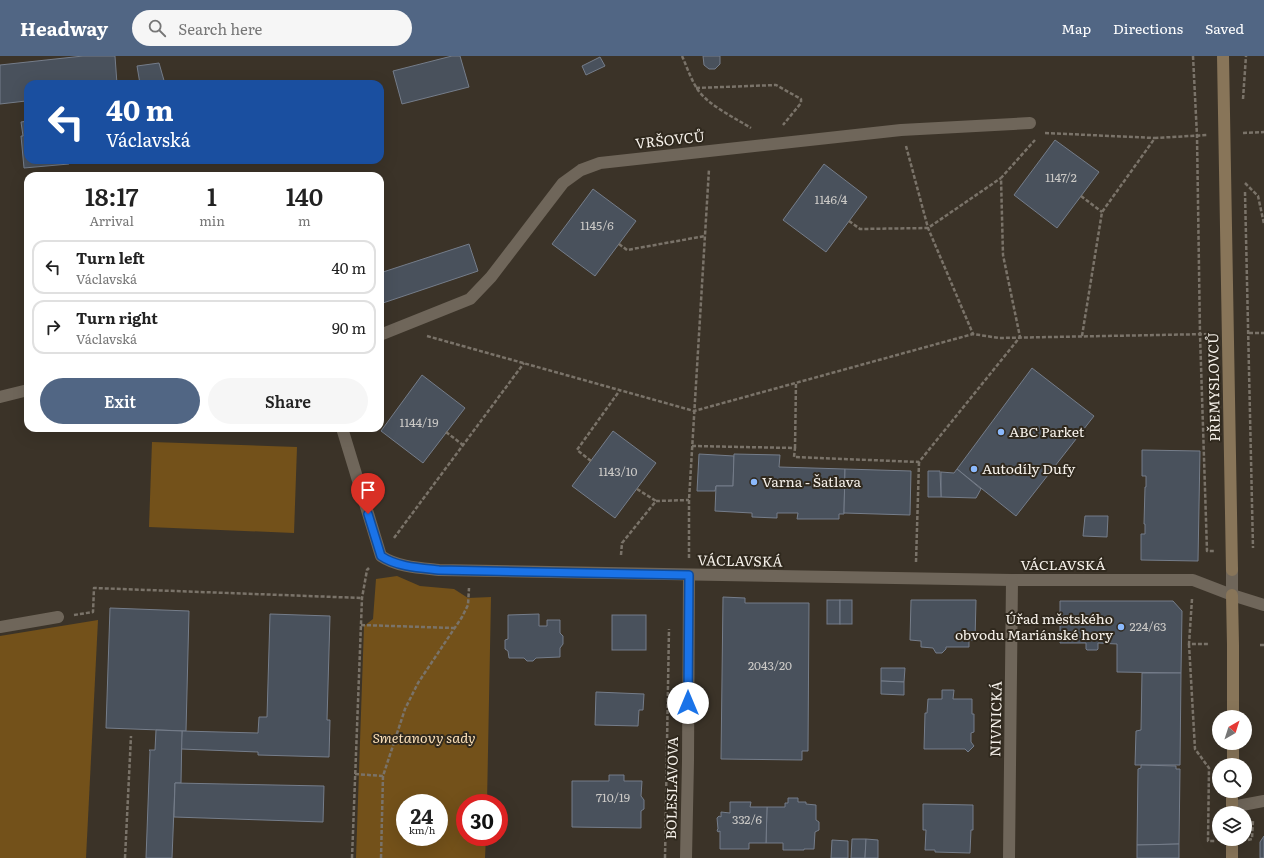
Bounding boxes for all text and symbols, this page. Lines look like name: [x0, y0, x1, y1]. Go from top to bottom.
search box: [132, 10, 412, 46]
text: Headway: [20, 14, 108, 42]
icon: search: [146, 17, 168, 39]
text: Search here: [178, 17, 262, 40]
text: Map: [1061, 18, 1091, 38]
text: Directions: [1113, 18, 1183, 38]
text: Saved: [1205, 18, 1244, 38]
text: 40 m: [106, 88, 174, 130]
icon: left: [40, 96, 92, 148]
street label: VRŠOVCŮ: [634, 125, 706, 153]
text: Václavská: [106, 126, 191, 153]
house number: 1147/2: [1045, 168, 1077, 186]
text: 18:17: [85, 178, 138, 213]
text: 1: [207, 178, 217, 213]
text: 140: [286, 178, 323, 213]
house number: 1146/4: [815, 190, 848, 208]
text: Arrival: [89, 211, 134, 230]
text: min: [199, 211, 225, 230]
text: m: [298, 211, 311, 230]
house number: 1145/6: [580, 216, 614, 234]
text: Turn left: [76, 246, 145, 269]
icon: left: [42, 256, 64, 278]
text: 40 m: [332, 256, 366, 279]
text: Václavská: [76, 269, 137, 288]
text: Turn right: [76, 306, 158, 329]
icon: right: [42, 316, 64, 338]
text: 90 m: [332, 316, 366, 339]
text: Václavská: [76, 329, 137, 348]
street label: PŘEMYSLOVCŮ: [1202, 332, 1224, 442]
button: Exit: [40, 378, 200, 424]
button: Share: [208, 378, 368, 424]
house number: 1144/19: [400, 413, 438, 431]
place label: ABC Parket: [1009, 421, 1085, 441]
marker: ABC Parket: [996, 427, 1006, 437]
place label: Autodíly Dufy: [982, 458, 1076, 478]
house number: 1143/10: [598, 462, 638, 480]
marker: Autodíly Dufy: [969, 464, 979, 474]
place label: Varna - Šatlava: [762, 471, 862, 491]
pin: [351, 473, 385, 514]
marker: Varna - Šatlava: [749, 477, 759, 487]
icon: arrive: [357, 479, 379, 501]
street label: VÁCLAVSKÁ: [697, 549, 783, 571]
street label: VÁCLAVSKÁ: [1020, 554, 1106, 574]
place label: Úřad městského obvodu Mariánské hory: [955, 608, 1114, 644]
house number: 224/63: [1130, 617, 1166, 635]
marker: Úřad městského obvodu Mariánské hory: [1116, 622, 1126, 632]
house number: 2043/20: [748, 656, 792, 674]
street label: NIVNICKÁ: [984, 680, 1006, 757]
position arrow: [667, 682, 709, 724]
north arrow: [1212, 710, 1252, 750]
map controls: [1212, 710, 1252, 846]
park label: Smetanovy sady: [372, 727, 476, 747]
street label: BOLESLAVOVA: [660, 736, 682, 840]
button: search: [1212, 758, 1252, 798]
house number: 710/19: [596, 788, 630, 806]
speed limit sign: 30: [456, 794, 508, 846]
text: 24: [411, 800, 433, 830]
button: layers: [1212, 806, 1252, 846]
house number: 332/6: [732, 810, 763, 828]
text: km/h: [409, 822, 435, 837]

